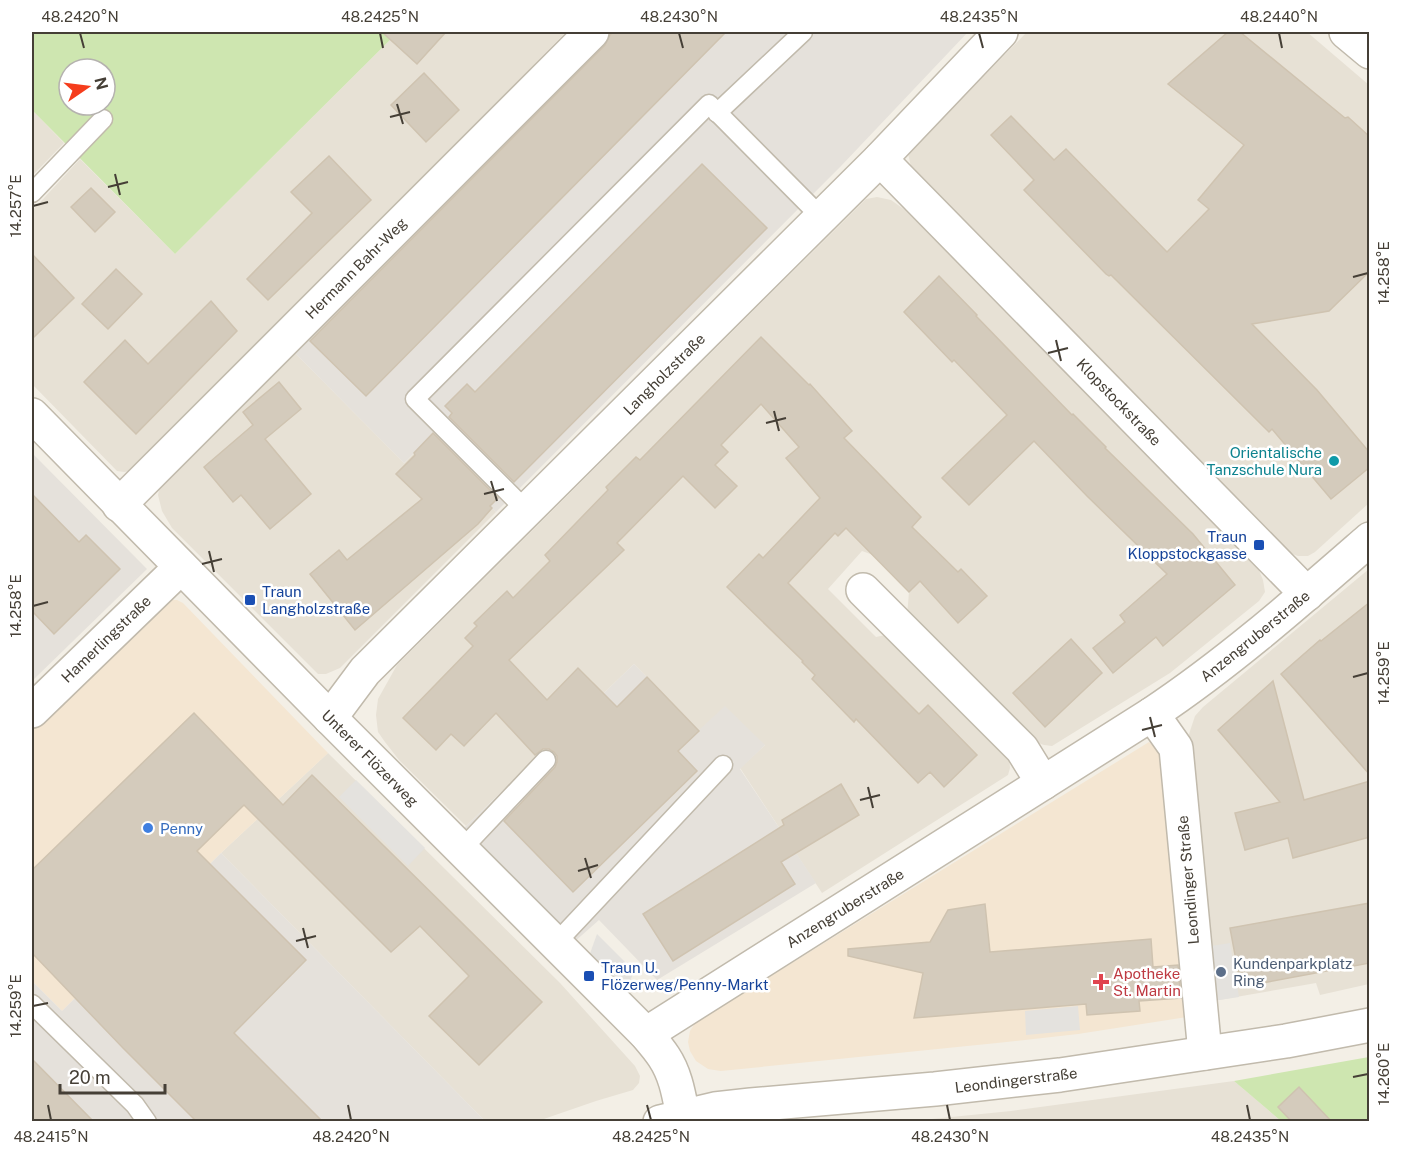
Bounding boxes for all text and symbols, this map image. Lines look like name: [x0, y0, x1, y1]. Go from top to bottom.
text: 48.2420°N: [41, 8, 119, 25]
text: 48.2425°N: [341, 8, 419, 25]
text: 48.2430°N: [640, 8, 718, 25]
text: 48.2435°N: [940, 8, 1018, 25]
text: 48.2440°N: [1240, 8, 1318, 25]
north arrow: [57, 57, 117, 117]
text: N: [90, 75, 112, 92]
text: 14.257°E: [7, 174, 24, 238]
street label: Hermann Bahr-Weg: [302, 214, 410, 322]
text: 14.258°E: [1375, 241, 1392, 305]
street label: Langholzstraße: [620, 330, 708, 418]
street label: Klopstockstraße: [1073, 355, 1165, 449]
place label: Orientalische Tanzschule Nura: [1207, 444, 1322, 478]
marker: Orientalische Tanzschule Nura: [1327, 454, 1341, 468]
place label: Traun Kloppstockgasse: [1128, 528, 1247, 562]
marker: Traun Kloppstockgasse: [1252, 538, 1266, 552]
text: 14.258°E: [7, 574, 24, 638]
place label: Traun Langholzstraße: [262, 583, 370, 617]
street label: Anzengruberstraße: [1197, 587, 1313, 685]
street label: Hamerlingstraße: [58, 592, 154, 686]
marker: Traun Langholzstraße: [243, 593, 257, 607]
text: 14.259°E: [1375, 641, 1392, 705]
street label: Unterer Flözerweg: [318, 706, 422, 810]
street label: Leondinger Straße: [1174, 815, 1202, 945]
place label: Penny: [160, 820, 203, 837]
marker: Penny: [141, 821, 155, 835]
street label: Anzengruberstraße: [783, 865, 907, 951]
place label: Kundenparkplatz Ring: [1233, 955, 1352, 989]
place label: Traun U. Flözerweg/Penny-Markt: [601, 959, 769, 993]
place label: Apotheke St. Martin: [1113, 965, 1181, 999]
marker: Kundenparkplatz Ring: [1214, 965, 1228, 979]
marker: Traun U. Flözerweg/Penny-Markt: [582, 969, 596, 983]
text: 14.259°E: [7, 974, 24, 1038]
marker: Apotheke St. Martin: [1094, 975, 1108, 989]
text: 14.260°E: [1375, 1043, 1392, 1105]
scale bar: [60, 1057, 165, 1095]
street label: Leondingerstraße: [954, 1064, 1078, 1096]
text: 20 m: [69, 1067, 111, 1088]
text: 48.2415°N: [13, 1128, 89, 1145]
text: 48.2420°N: [312, 1128, 390, 1145]
text: 48.2425°N: [612, 1128, 690, 1145]
text: 48.2430°N: [911, 1128, 989, 1145]
text: 48.2435°N: [1211, 1128, 1289, 1145]

